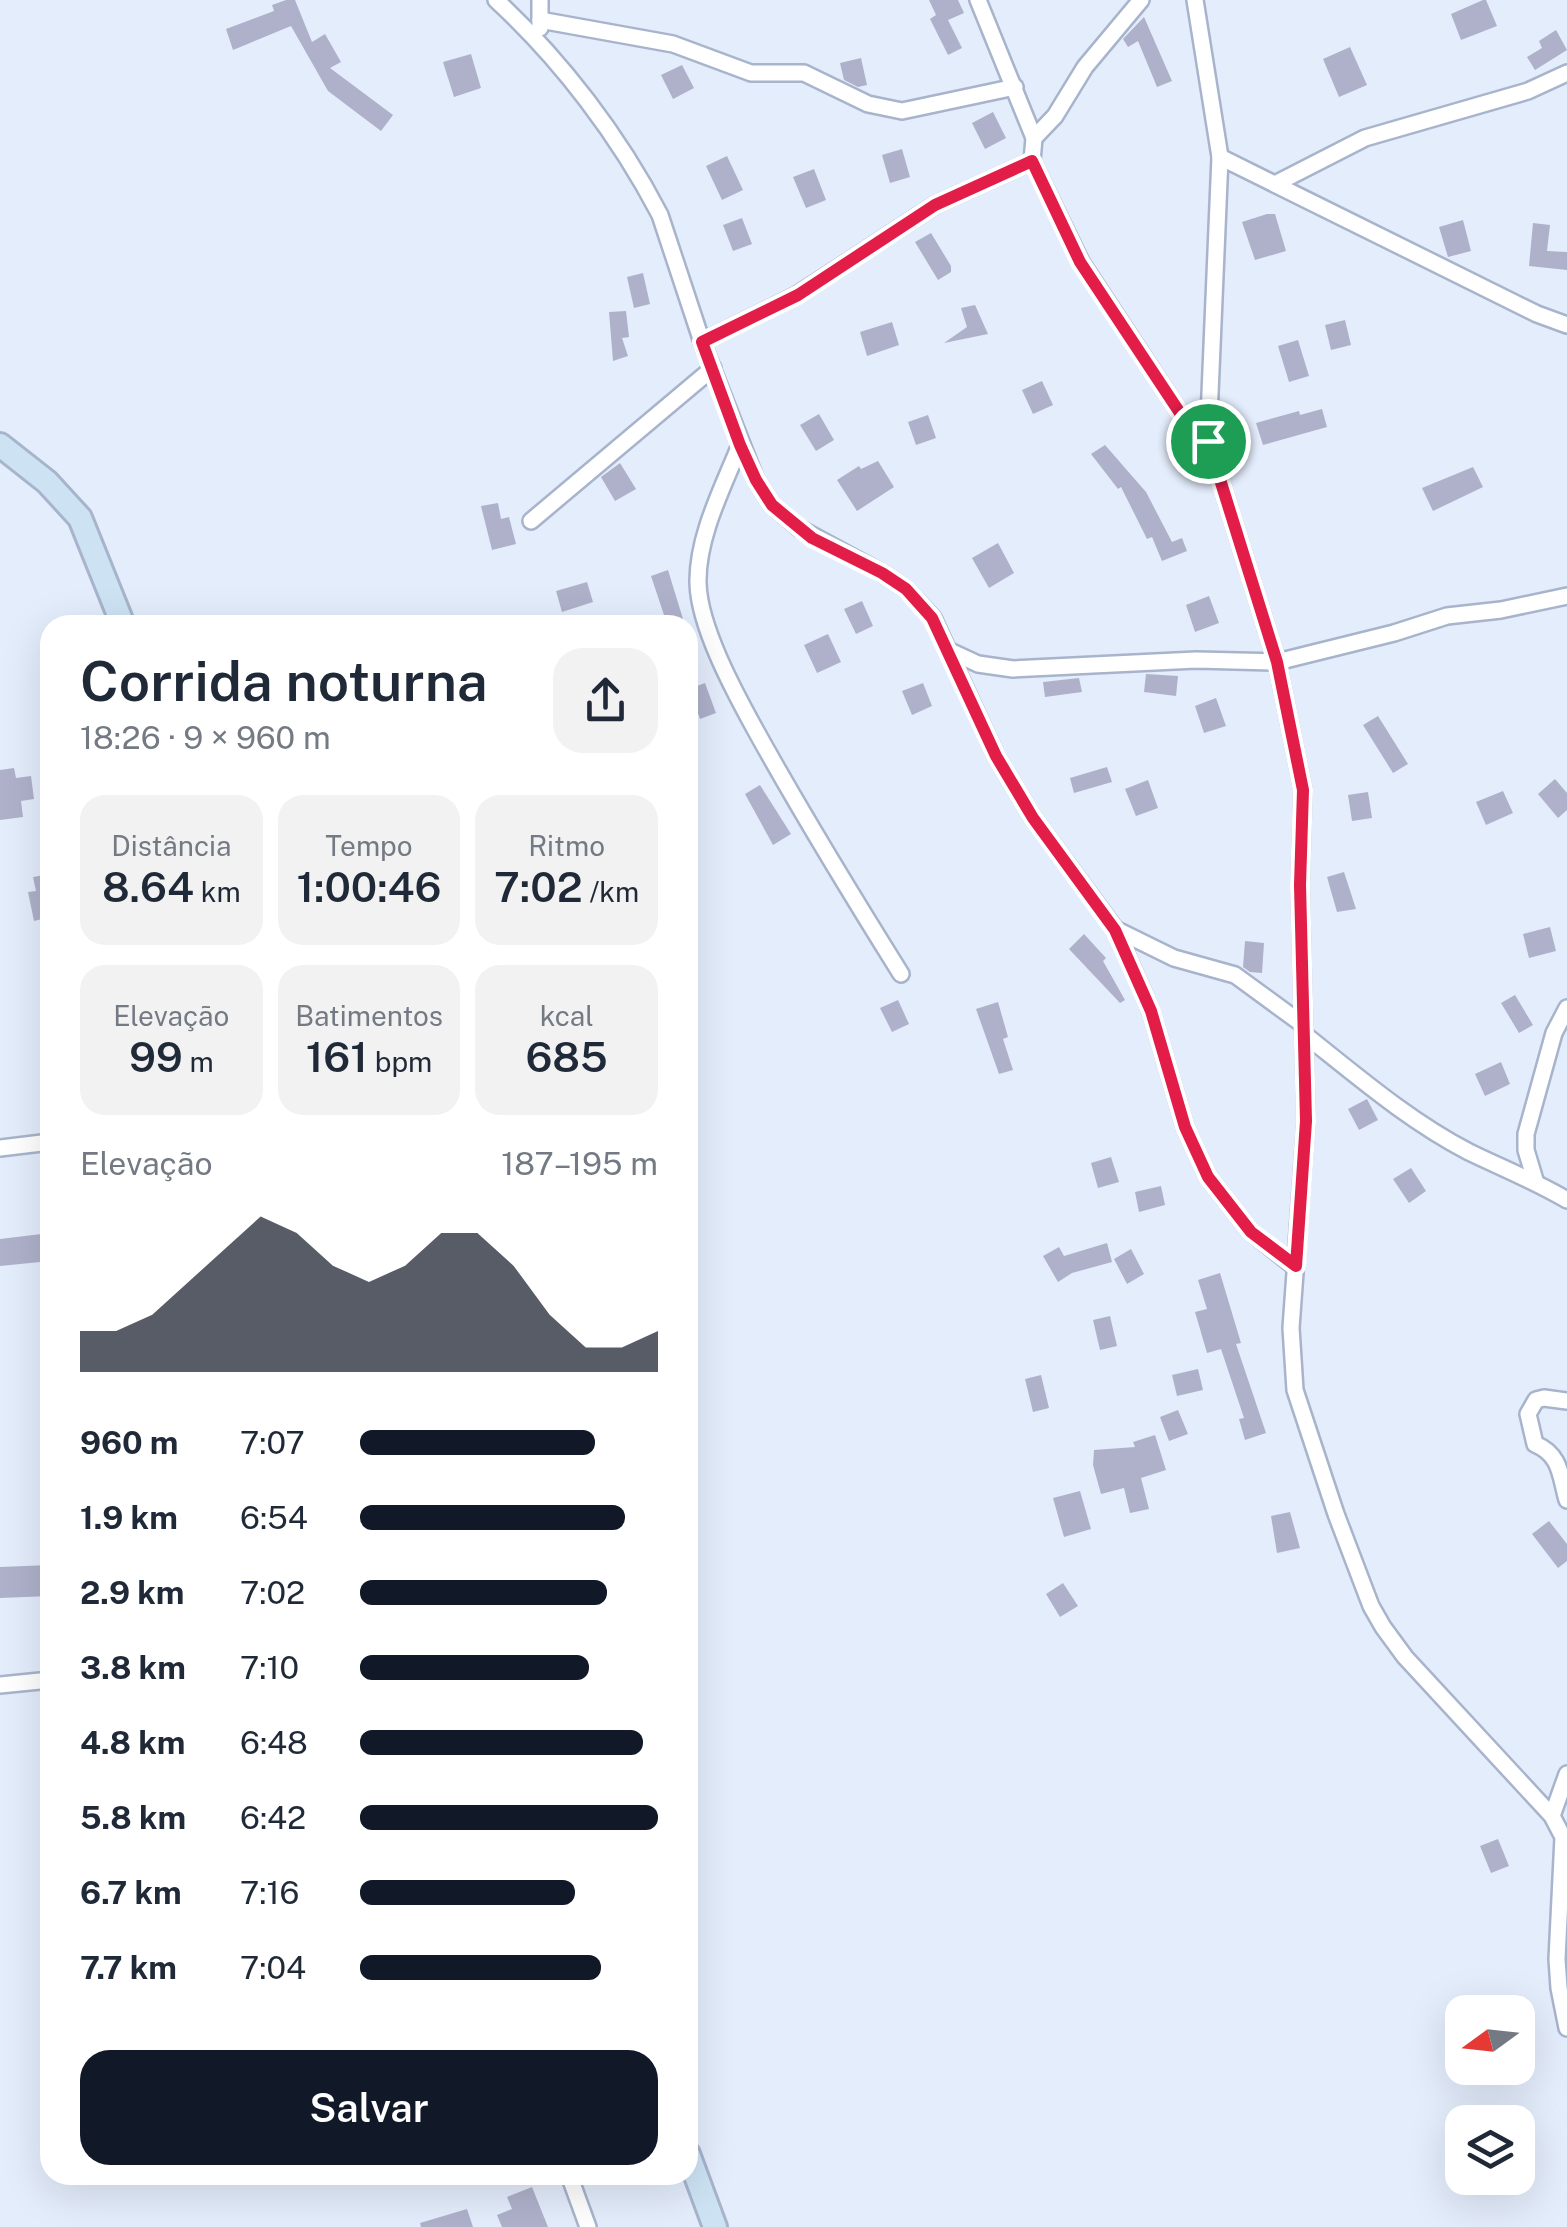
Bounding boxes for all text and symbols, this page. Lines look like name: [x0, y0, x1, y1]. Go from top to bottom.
pin: [1166, 399, 1251, 484]
icon: arrive: [1181, 414, 1236, 469]
button: share: [553, 648, 658, 753]
text: Corrida noturna: [80, 649, 488, 713]
text: 18:26 · 9 × 960 m: [80, 719, 331, 756]
text: Distância: [111, 829, 231, 862]
text: Tempo: [325, 829, 413, 862]
text: Ritmo: [528, 829, 605, 862]
text: 8.64: [102, 862, 194, 911]
text: 1:00:46: [296, 862, 442, 911]
text: 7:02: [494, 862, 583, 911]
text: km: [194, 875, 241, 908]
text: /km: [583, 875, 639, 908]
text: Elevação: [113, 999, 229, 1032]
text: Batimentos: [295, 999, 443, 1032]
text: kcal: [540, 999, 594, 1032]
text: 99: [129, 1032, 183, 1081]
text: 161: [306, 1032, 368, 1081]
text: 685: [526, 1032, 608, 1081]
text: m: [183, 1045, 214, 1078]
text: bpm: [368, 1045, 432, 1078]
text: Elevação: [80, 1145, 213, 1182]
text: 187–195 m: [501, 1145, 658, 1182]
text: 960 m: [80, 1424, 179, 1461]
text: 7:07: [240, 1424, 305, 1461]
text: 1.9 km: [80, 1499, 178, 1536]
text: 6:54: [240, 1499, 308, 1536]
text: 2.9 km: [80, 1574, 184, 1611]
text: 7:02: [240, 1574, 305, 1611]
text: 3.8 km: [80, 1649, 186, 1686]
text: 7:10: [240, 1649, 299, 1686]
text: 4.8 km: [80, 1724, 186, 1761]
text: 6:48: [240, 1724, 308, 1761]
text: 5.8 km: [80, 1799, 186, 1836]
text: 6:42: [240, 1799, 306, 1836]
text: 6.7 km: [80, 1874, 182, 1911]
text: 7:16: [240, 1874, 299, 1911]
text: 7.7 km: [80, 1949, 177, 1986]
text: 7:04: [240, 1949, 306, 1986]
north arrow: [1445, 1995, 1535, 2085]
map controls: [1445, 1995, 1535, 2195]
button: Salvar: [80, 2050, 658, 2165]
button: layers: [1445, 2105, 1535, 2195]

